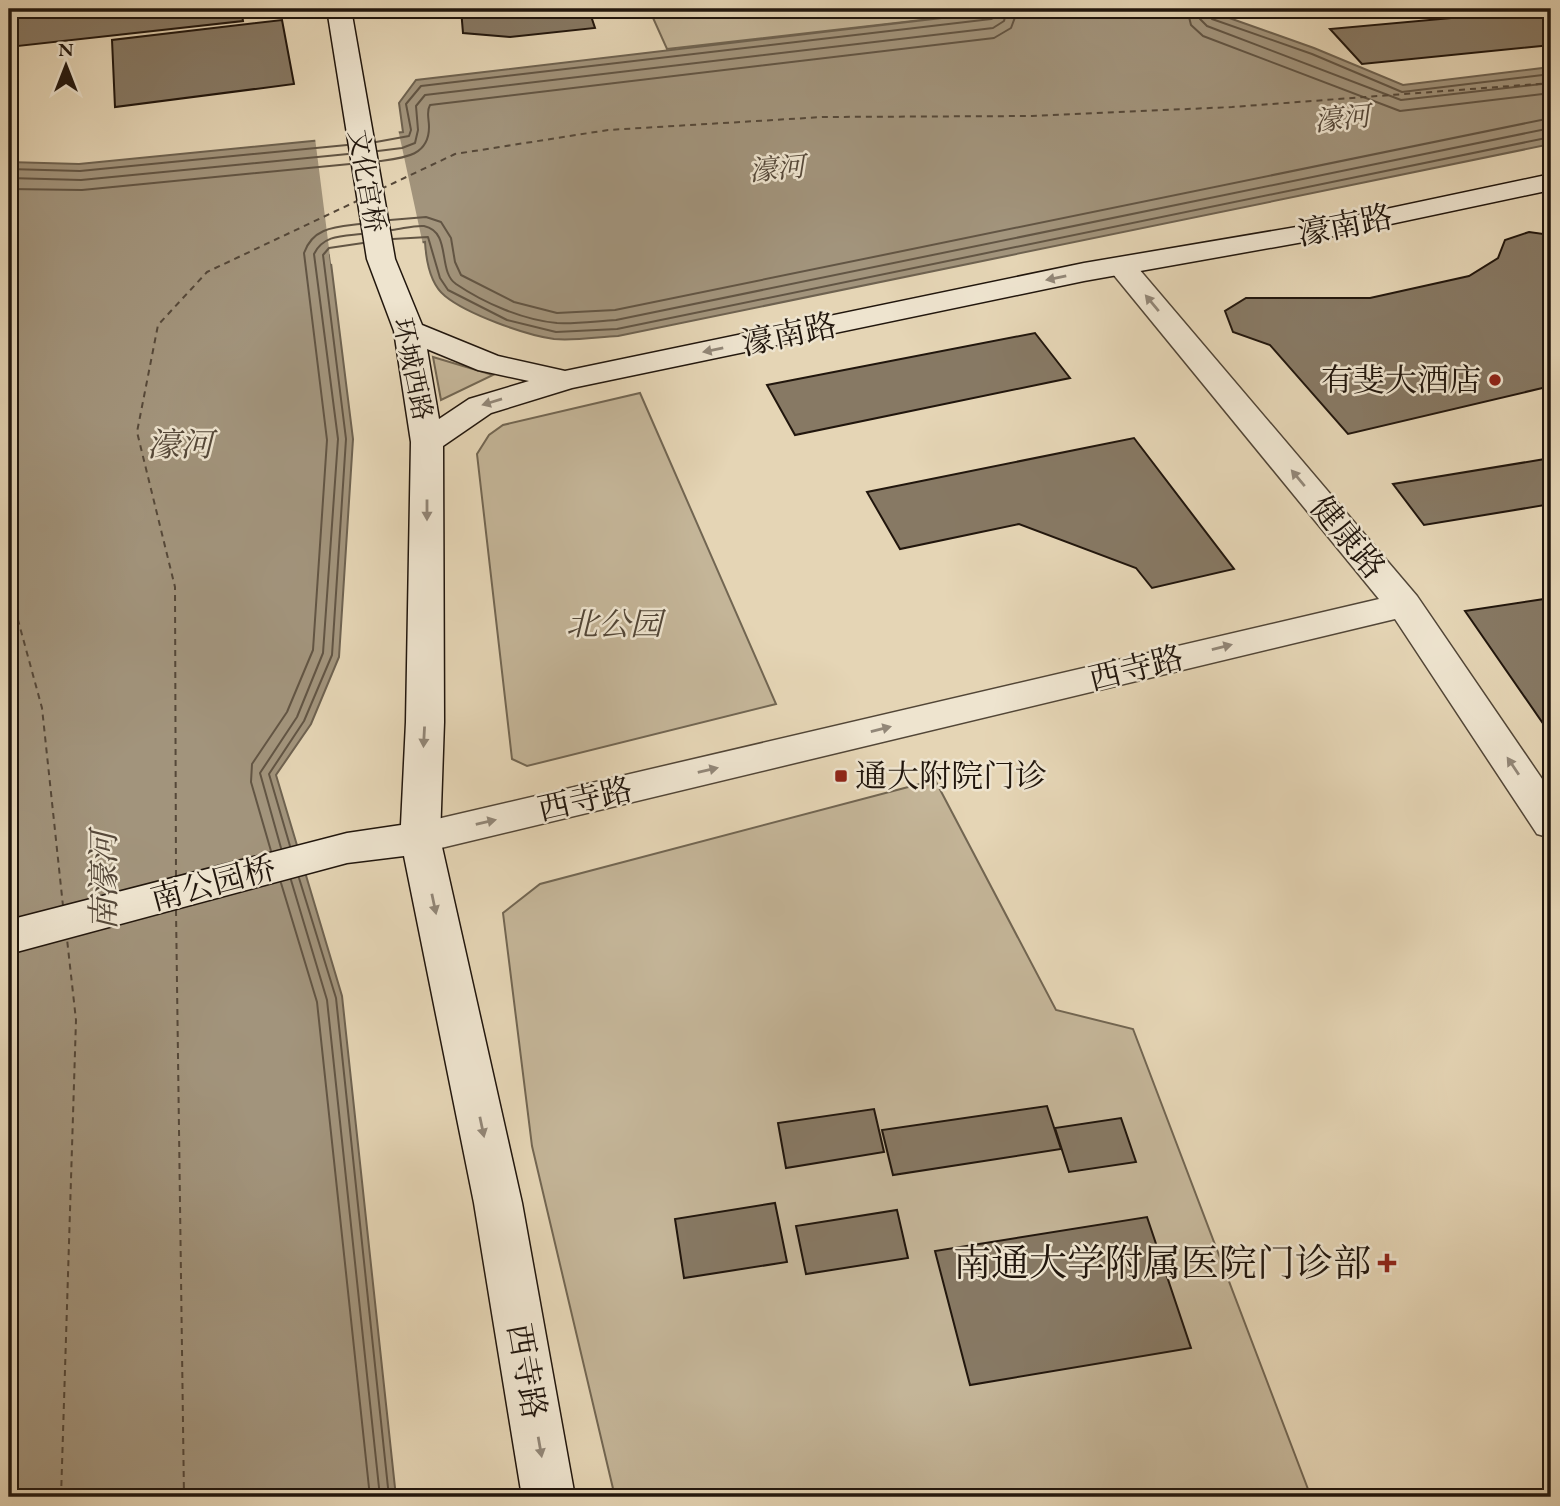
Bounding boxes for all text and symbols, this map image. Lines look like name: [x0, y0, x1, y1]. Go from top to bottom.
north arrow: [32, 32, 102, 102]
text: N: [58, 37, 74, 62]
water label: 濠河: [1312, 97, 1377, 139]
street label: 文化宫桥: [341, 127, 393, 235]
water label: 濠河: [748, 147, 811, 188]
street label: 濠南路: [1294, 195, 1396, 255]
one-way arrow: [1045, 273, 1067, 284]
one-way arrow: [1145, 294, 1160, 311]
street label: 濠南路: [738, 303, 840, 365]
street label: 环城西路: [386, 315, 440, 423]
one-way arrow: [702, 345, 724, 356]
place label: 有斐大酒店: [1321, 359, 1481, 401]
marker: 有斐大酒店: [1487, 372, 1503, 388]
one-way arrow: [481, 398, 502, 408]
water label: 濠河: [147, 423, 218, 466]
one-way arrow: [1291, 469, 1306, 486]
street label: 健康路: [1301, 487, 1395, 587]
one-way arrow: [421, 499, 433, 521]
park label: 北公园: [566, 603, 667, 645]
street label: 西寺路: [1084, 636, 1188, 700]
one-way arrow: [1211, 641, 1233, 652]
one-way arrow: [871, 723, 893, 734]
one-way arrow: [419, 727, 430, 749]
place label: 通大附院门诊: [855, 755, 1047, 797]
one-way arrow: [1506, 757, 1520, 775]
one-way arrow: [697, 765, 719, 776]
street label: 西寺路: [533, 768, 637, 830]
marker: 通大附院门诊: [833, 768, 849, 784]
one-way arrow: [475, 816, 497, 827]
water label: 南濠河: [82, 827, 125, 931]
street label: 南公园桥: [146, 846, 280, 920]
one-way arrow: [428, 893, 439, 915]
one-way arrow: [476, 1116, 487, 1138]
place label: 南通大学附属医院门诊部: [953, 1238, 1371, 1287]
marker: 南通大学附属医院门诊部: [1377, 1253, 1397, 1273]
street label: 西寺路: [498, 1320, 556, 1422]
one-way arrow: [535, 1436, 546, 1458]

